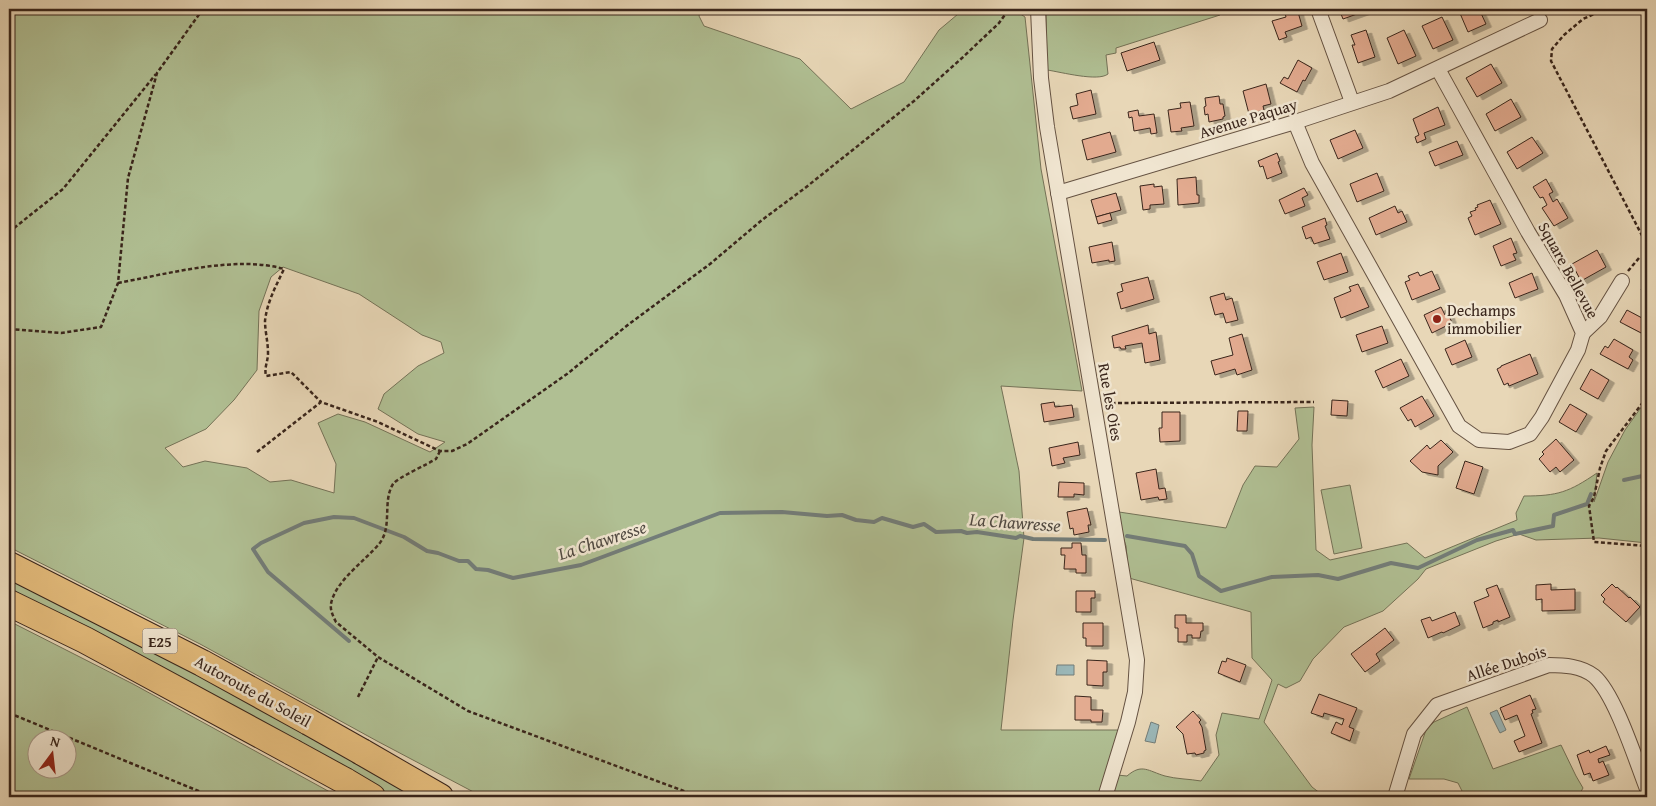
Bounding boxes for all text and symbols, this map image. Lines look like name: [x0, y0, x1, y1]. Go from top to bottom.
street label: Avenue Paquay: [1196, 92, 1300, 144]
street label: Square Bellevue: [1533, 217, 1605, 323]
place label: Dechamps immobilier: [1447, 298, 1522, 340]
marker: Dechamps immobilier: [1431, 313, 1443, 325]
street label: Rue les Oies: [1092, 361, 1130, 443]
water label: La Chawresse: [967, 505, 1062, 539]
water label: La Chawresse: [553, 513, 650, 567]
road number: E25: [142, 628, 178, 654]
street label: Allée Dubois: [1463, 639, 1549, 687]
street label: Autoroute du Soleil: [190, 649, 316, 733]
north arrow: [28, 728, 78, 778]
text: N: [48, 731, 63, 752]

